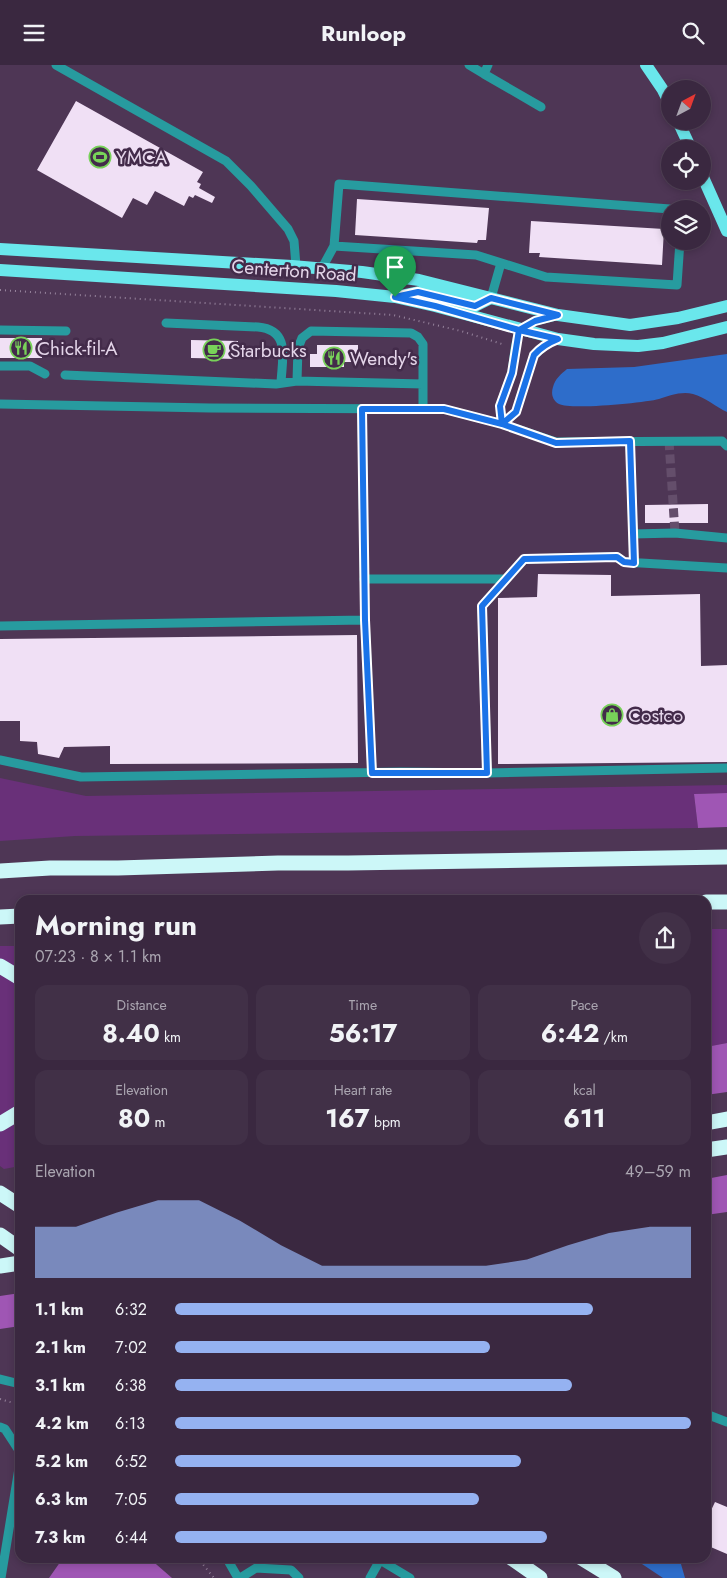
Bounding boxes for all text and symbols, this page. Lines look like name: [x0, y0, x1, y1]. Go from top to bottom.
text: Runloop: [321, 17, 406, 49]
icon: menu: [20, 19, 48, 47]
icon: search: [679, 19, 707, 47]
north arrow: [661, 80, 711, 130]
map controls: [661, 80, 711, 250]
button: locate: [661, 140, 711, 190]
place label: YMCA: [116, 144, 168, 171]
sports icon: YMCA: [88, 145, 112, 169]
button: layers: [661, 200, 711, 250]
pin: [374, 246, 416, 297]
street label: Centerton Road: [231, 253, 357, 288]
icon: arrive: [381, 253, 409, 281]
place label: Chick-fil-A: [37, 335, 118, 362]
restaurant icon: Chick-fil-A: [9, 336, 33, 360]
place label: Starbucks: [230, 337, 307, 364]
cafe icon: Starbucks: [202, 338, 226, 362]
place label: Wendy's: [350, 345, 418, 372]
restaurant icon: Wendy's: [322, 346, 346, 370]
place label: Costco: [628, 702, 683, 729]
shop icon: Costco: [600, 703, 624, 727]
text: Morning run: [35, 905, 197, 946]
button: share: [639, 912, 691, 964]
text: 07:23 · 8 × 1.1 km: [35, 945, 161, 968]
text: Distance: [117, 995, 167, 1015]
text: Time: [349, 995, 377, 1015]
text: Pace: [570, 995, 598, 1015]
text: 8.40: [102, 1015, 160, 1051]
text: 56:17: [329, 1015, 397, 1051]
text: 6:42: [541, 1015, 599, 1051]
text: km: [160, 1027, 181, 1047]
text: /km: [599, 1027, 628, 1047]
text: Elevation: [115, 1080, 168, 1100]
text: Heart rate: [334, 1080, 392, 1100]
text: kcal: [573, 1080, 596, 1100]
text: 80: [118, 1100, 150, 1136]
text: 167: [325, 1100, 370, 1136]
text: 611: [563, 1100, 605, 1136]
text: m: [150, 1112, 165, 1132]
text: bpm: [370, 1112, 401, 1132]
text: Elevation: [35, 1160, 95, 1183]
text: 49–59 m: [625, 1160, 691, 1183]
text: 1.1 km: [35, 1298, 84, 1321]
text: 6:32: [115, 1298, 147, 1321]
text: 2.1 km: [35, 1336, 86, 1359]
text: 7:02: [115, 1336, 147, 1359]
text: 3.1 km: [35, 1374, 85, 1397]
text: 6:38: [115, 1374, 147, 1397]
text: 4.2 km: [35, 1412, 89, 1435]
text: 6:13: [115, 1412, 145, 1435]
text: 5.2 km: [35, 1450, 88, 1473]
text: 6:52: [115, 1450, 147, 1473]
text: 6.3 km: [35, 1488, 88, 1511]
text: 7:05: [115, 1488, 147, 1511]
text: 7.3 km: [35, 1526, 85, 1549]
text: 6:44: [115, 1526, 148, 1549]

